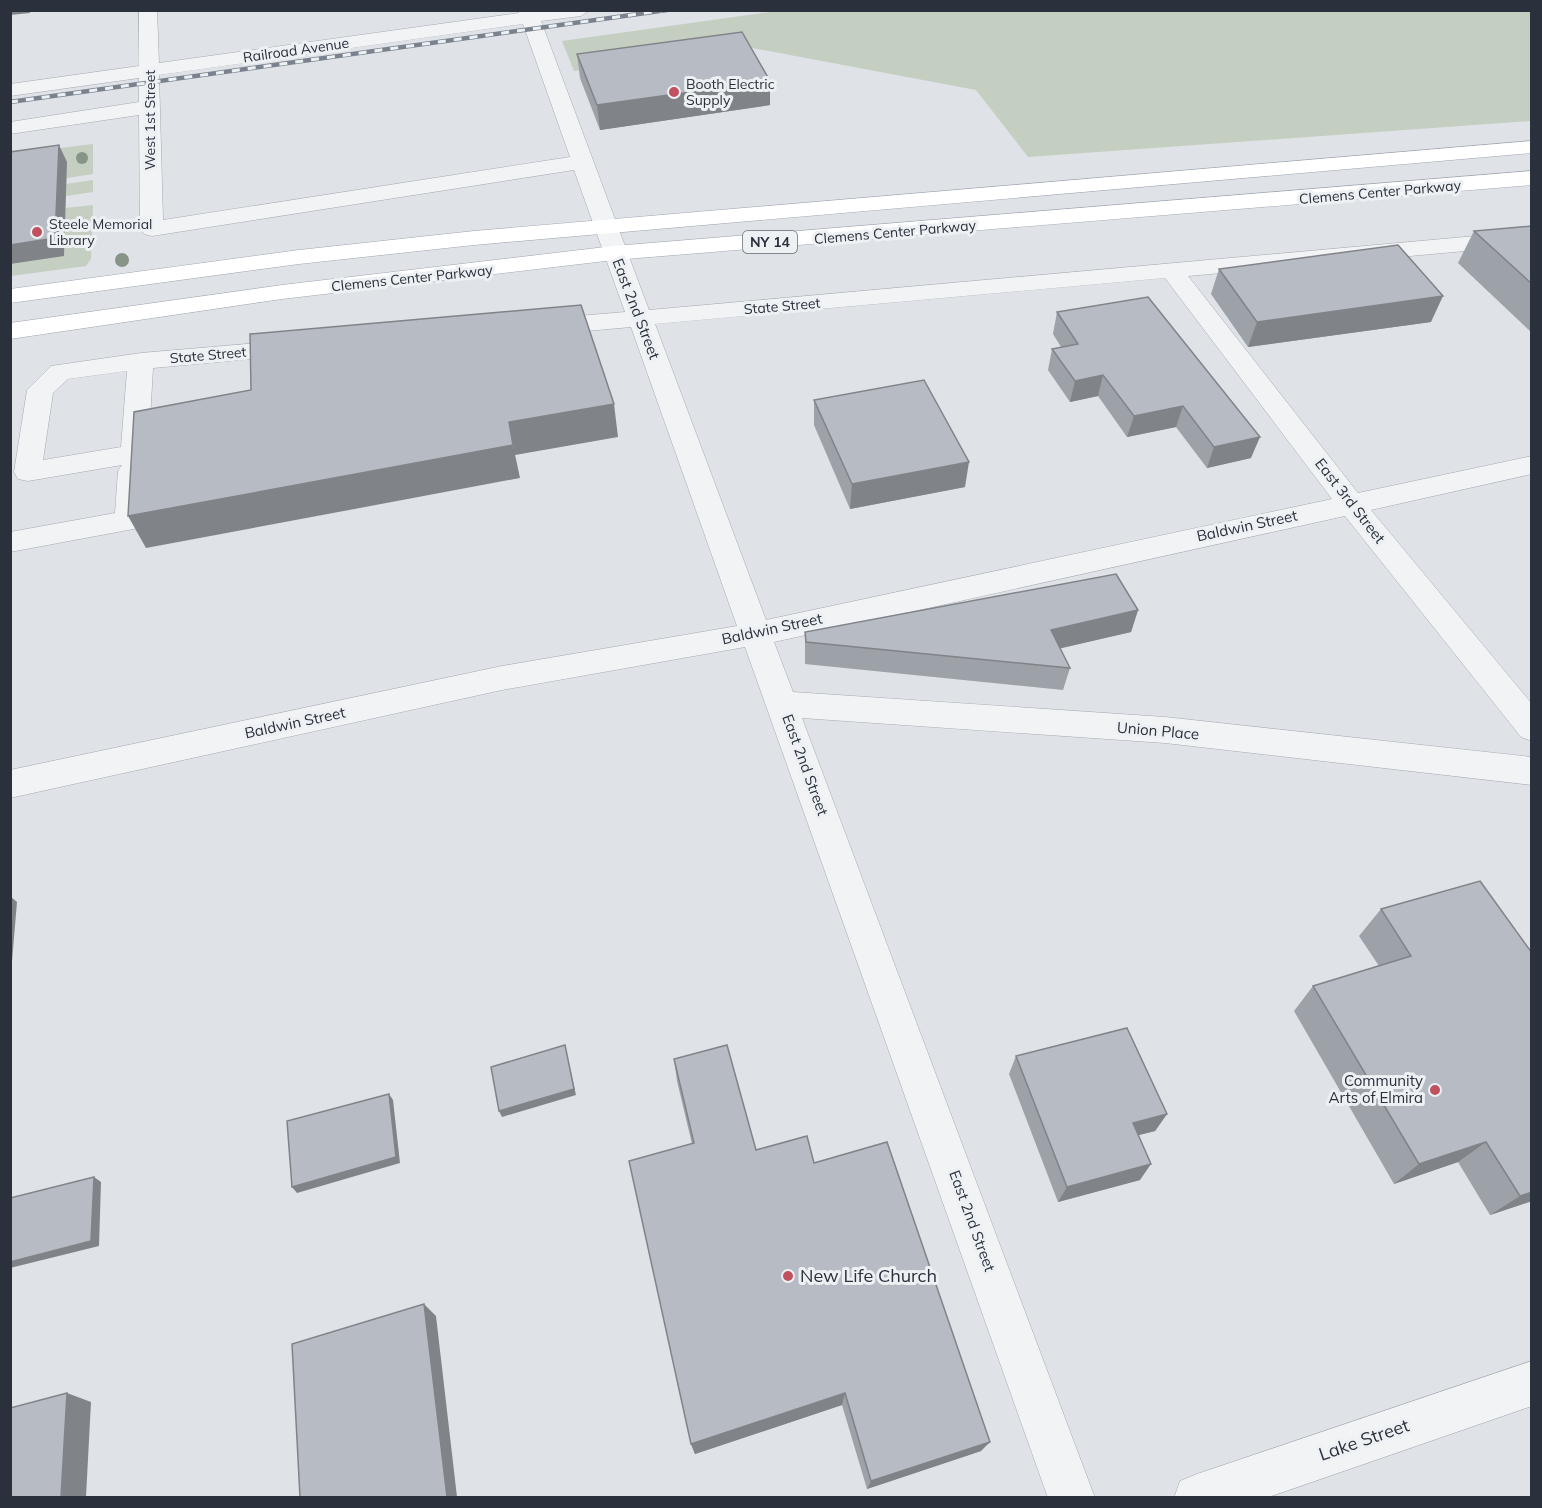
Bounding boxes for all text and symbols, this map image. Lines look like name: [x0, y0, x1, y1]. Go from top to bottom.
street label: Railroad Avenue: [242, 34, 350, 66]
street label: West 1st Street: [141, 70, 159, 170]
place label: Booth Electric Supply: [686, 75, 775, 109]
marker: Booth Electric Supply: [667, 85, 681, 99]
street label: Clemens Center Parkway: [1298, 176, 1462, 208]
place label: Steele Memorial Library: [49, 215, 152, 249]
street label: Clemens Center Parkway: [813, 216, 977, 248]
marker: Steele Memorial Library: [30, 225, 44, 239]
road number: NY 14: [743, 231, 797, 253]
street label: East 2nd Street: [609, 256, 664, 362]
street label: Clemens Center Parkway: [330, 261, 494, 295]
street label: State Street: [743, 294, 821, 318]
street label: State Street: [169, 343, 247, 367]
street label: East 3rd Street: [1311, 454, 1390, 547]
street label: Baldwin Street: [1195, 506, 1299, 545]
street label: Baldwin Street: [720, 609, 824, 648]
street label: Baldwin Street: [243, 703, 347, 742]
street label: East 2nd Street: [778, 712, 833, 818]
street label: Union Place: [1116, 717, 1200, 744]
place label: Community Arts of Elmira: [1329, 1071, 1423, 1107]
marker: Community Arts of Elmira: [1428, 1083, 1442, 1097]
street label: East 2nd Street: [945, 1168, 1000, 1274]
place label: New Life Church: [800, 1264, 937, 1287]
marker: New Life Church: [781, 1269, 795, 1283]
street label: Lake Street: [1316, 1413, 1412, 1466]

